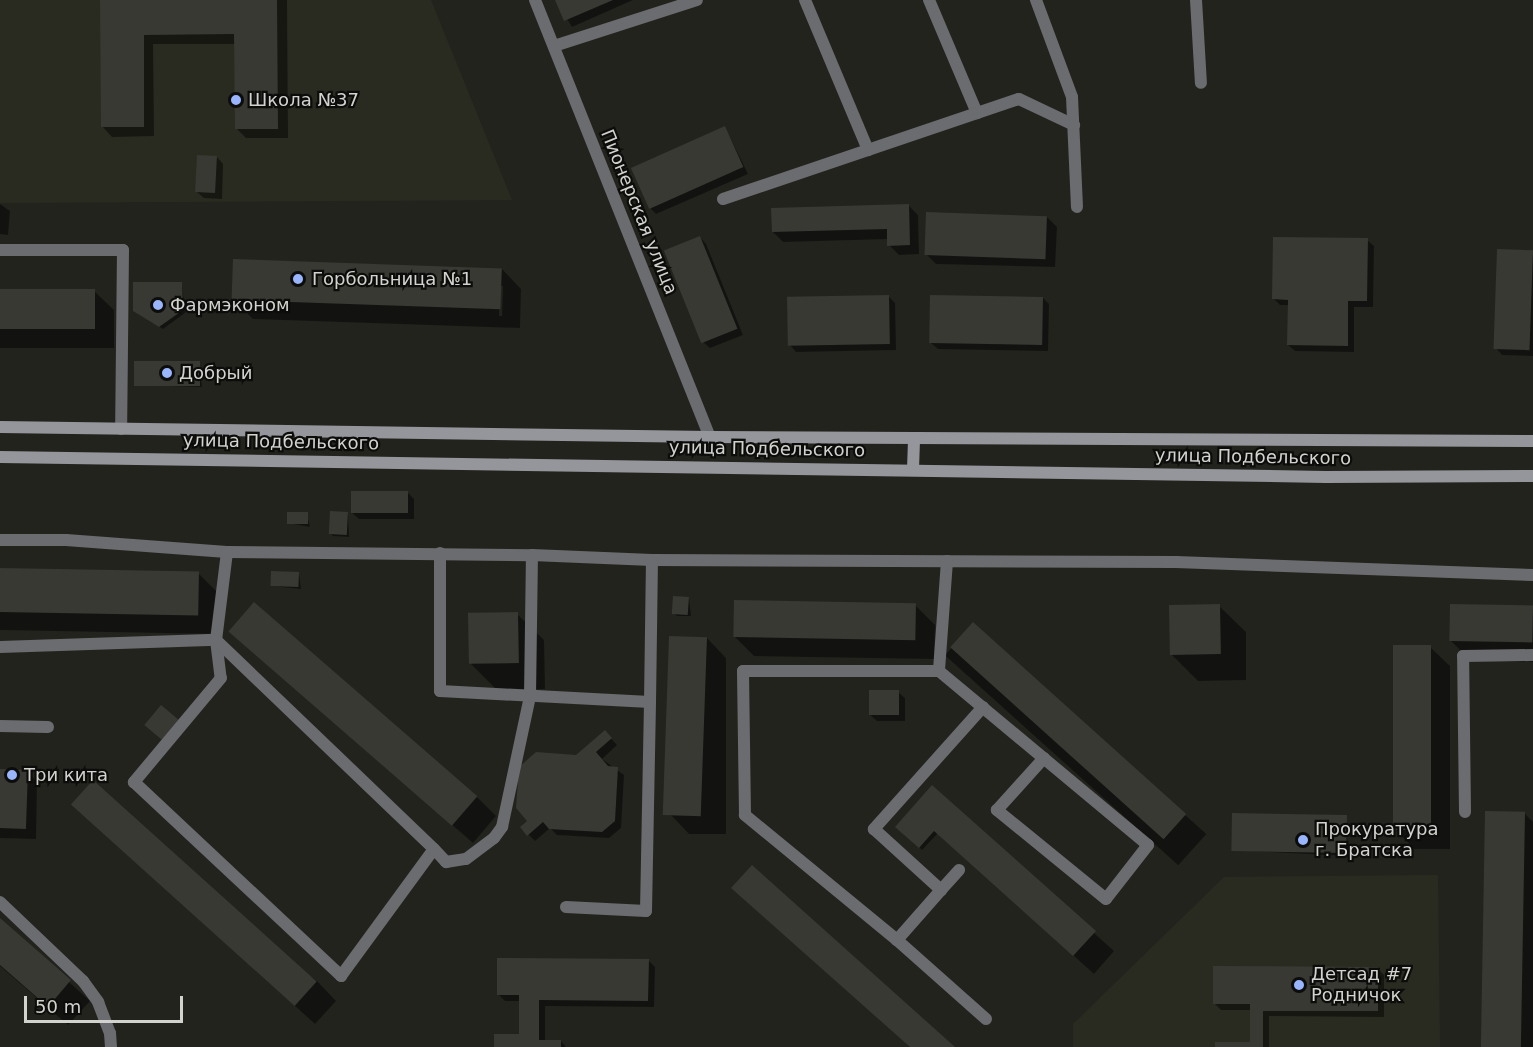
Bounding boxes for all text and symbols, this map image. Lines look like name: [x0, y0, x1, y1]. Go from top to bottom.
place label: Школа №37: [248, 89, 359, 111]
marker: Школа №37: [229, 93, 243, 107]
street label: Пионерская улица: [596, 126, 682, 298]
place label: Горбольница №1: [312, 268, 472, 290]
marker: Горбольница №1: [289, 270, 307, 288]
place label: Фармэконом: [170, 294, 290, 316]
marker: Фармэконом: [151, 298, 165, 312]
place label: Добрый: [179, 362, 253, 384]
marker: Добрый: [160, 366, 174, 380]
street label: улица Подбельского: [183, 429, 379, 455]
street label: улица Подбельского: [669, 436, 865, 462]
street label: улица Подбельского: [1155, 444, 1351, 470]
place label: Три кита: [24, 764, 108, 786]
marker: Три кита: [5, 768, 19, 782]
place label: Прокуратура г. Братска: [1315, 819, 1439, 862]
marker: Прокуратура г. Братска: [1296, 833, 1310, 847]
place label: Детсад #7 Родничок: [1311, 964, 1412, 1006]
marker: Детсад #7 Родничок: [1292, 978, 1306, 992]
scale bar: [27, 984, 186, 1022]
text: 50 m: [35, 996, 81, 1017]

